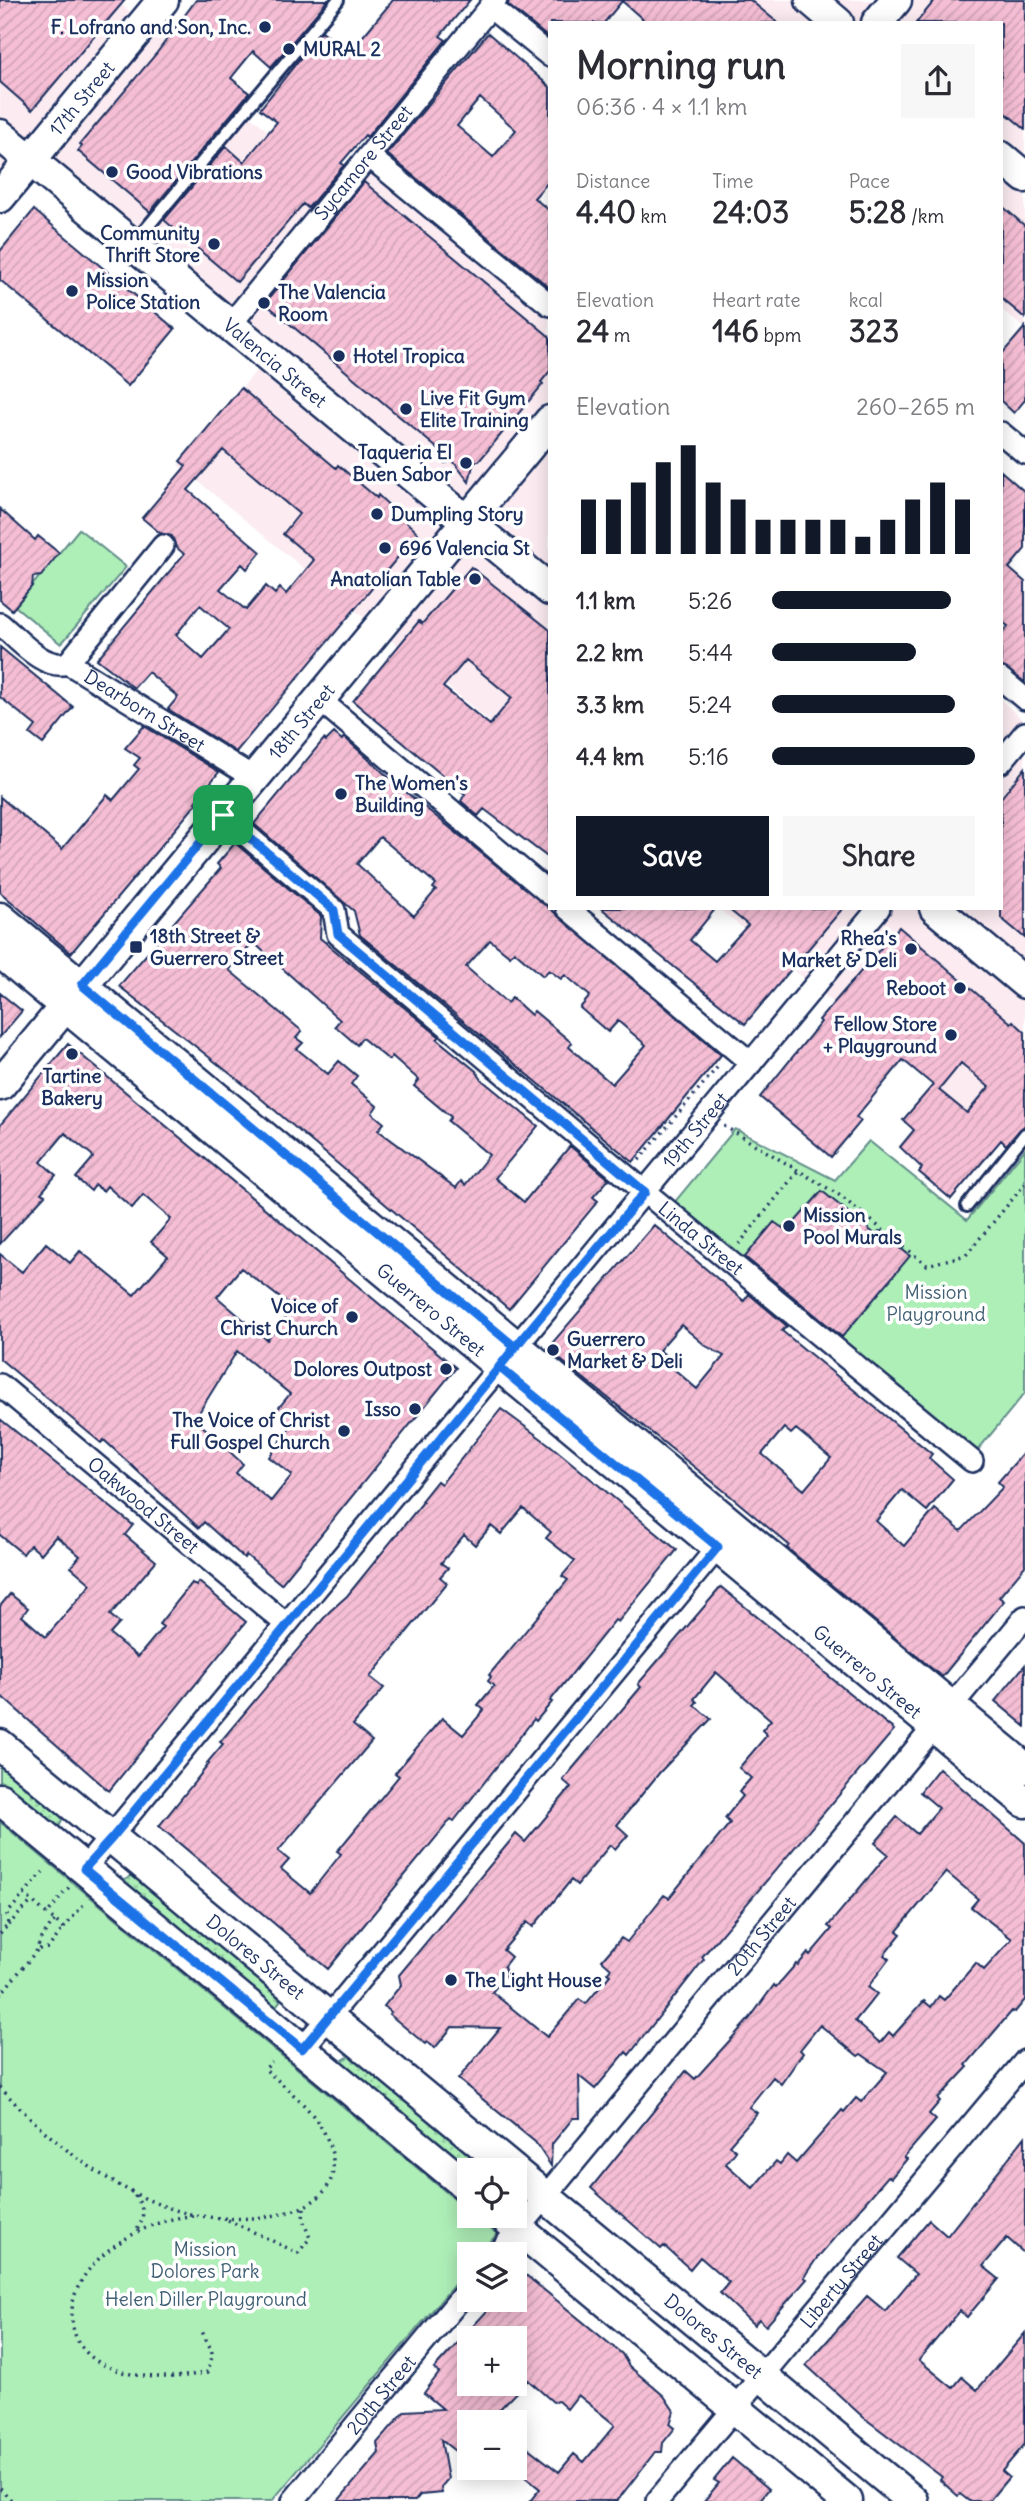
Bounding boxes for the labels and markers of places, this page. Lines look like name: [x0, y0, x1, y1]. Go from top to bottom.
place label: F. Lofrano and Son, Inc.: [51, 15, 251, 39]
marker: F. Lofrano and Son, Inc.: [257, 19, 273, 35]
place label: MURAL 2: [303, 37, 381, 61]
marker: MURAL 2: [281, 41, 297, 57]
place label: Good Vibrations: [126, 160, 263, 184]
marker: Good Vibrations: [104, 164, 120, 180]
place label: Community Thrift Store: [100, 221, 200, 267]
marker: Community Thrift Store: [206, 236, 222, 252]
place label: Mission Police Station: [86, 268, 200, 314]
place label: The Valencia Room: [278, 280, 386, 326]
marker: Mission Police Station: [64, 283, 80, 299]
marker: The Valencia Room: [256, 295, 272, 311]
place label: Hotel Tropica: [353, 344, 465, 368]
marker: Hotel Tropica: [331, 348, 347, 364]
place label: Live Fit Gym Elite Training: [420, 386, 529, 432]
marker: Live Fit Gym Elite Training: [398, 401, 414, 417]
place label: Taqueria El Buen Sabor: [352, 440, 452, 486]
marker: Taqueria El Buen Sabor: [458, 455, 474, 471]
place label: Dumpling Story: [391, 502, 524, 526]
marker: Dumpling Story: [369, 506, 385, 522]
place label: 696 Valencia St: [399, 536, 530, 560]
marker: 696 Valencia St: [377, 540, 393, 556]
place label: Anatolian Table: [330, 567, 461, 591]
marker: Anatolian Table: [467, 571, 483, 587]
place label: The Women's Building: [355, 771, 468, 817]
pin: [193, 785, 253, 845]
marker: The Women's Building: [333, 786, 349, 802]
place label: 18th Street & Guerrero Street: [150, 924, 284, 970]
place label: Rhea's Market & Deli: [781, 926, 897, 972]
marker: 18th Street & Guerrero Street: [128, 939, 144, 955]
marker: Rhea's Market & Deli: [903, 941, 919, 957]
place label: Reboot: [886, 976, 947, 1000]
marker: Reboot: [952, 980, 968, 996]
place label: Fellow Store + Playground: [823, 1012, 937, 1058]
marker: Fellow Store + Playground: [943, 1027, 959, 1043]
marker: Tartine Bakery: [64, 1046, 80, 1062]
place label: Tartine Bakery: [41, 1064, 103, 1110]
place label: Mission Pool Murals: [803, 1203, 902, 1249]
marker: Mission Pool Murals: [781, 1218, 797, 1234]
place label: Voice of Christ Church: [220, 1294, 339, 1340]
marker: Voice of Christ Church: [344, 1309, 360, 1325]
place label: Guerrero Market & Deli: [567, 1327, 683, 1373]
marker: Guerrero Market & Deli: [545, 1342, 561, 1358]
place label: Dolores Outpost: [294, 1357, 433, 1381]
marker: Dolores Outpost: [438, 1361, 454, 1377]
place label: Isso: [365, 1397, 401, 1421]
marker: Isso: [407, 1401, 423, 1417]
place label: The Voice of Christ Full Gospel Church: [170, 1408, 331, 1454]
marker: The Voice of Christ Full Gospel Church: [336, 1423, 352, 1439]
place label: The Light House: [465, 1968, 602, 1992]
marker: The Light House: [443, 1972, 459, 1988]

